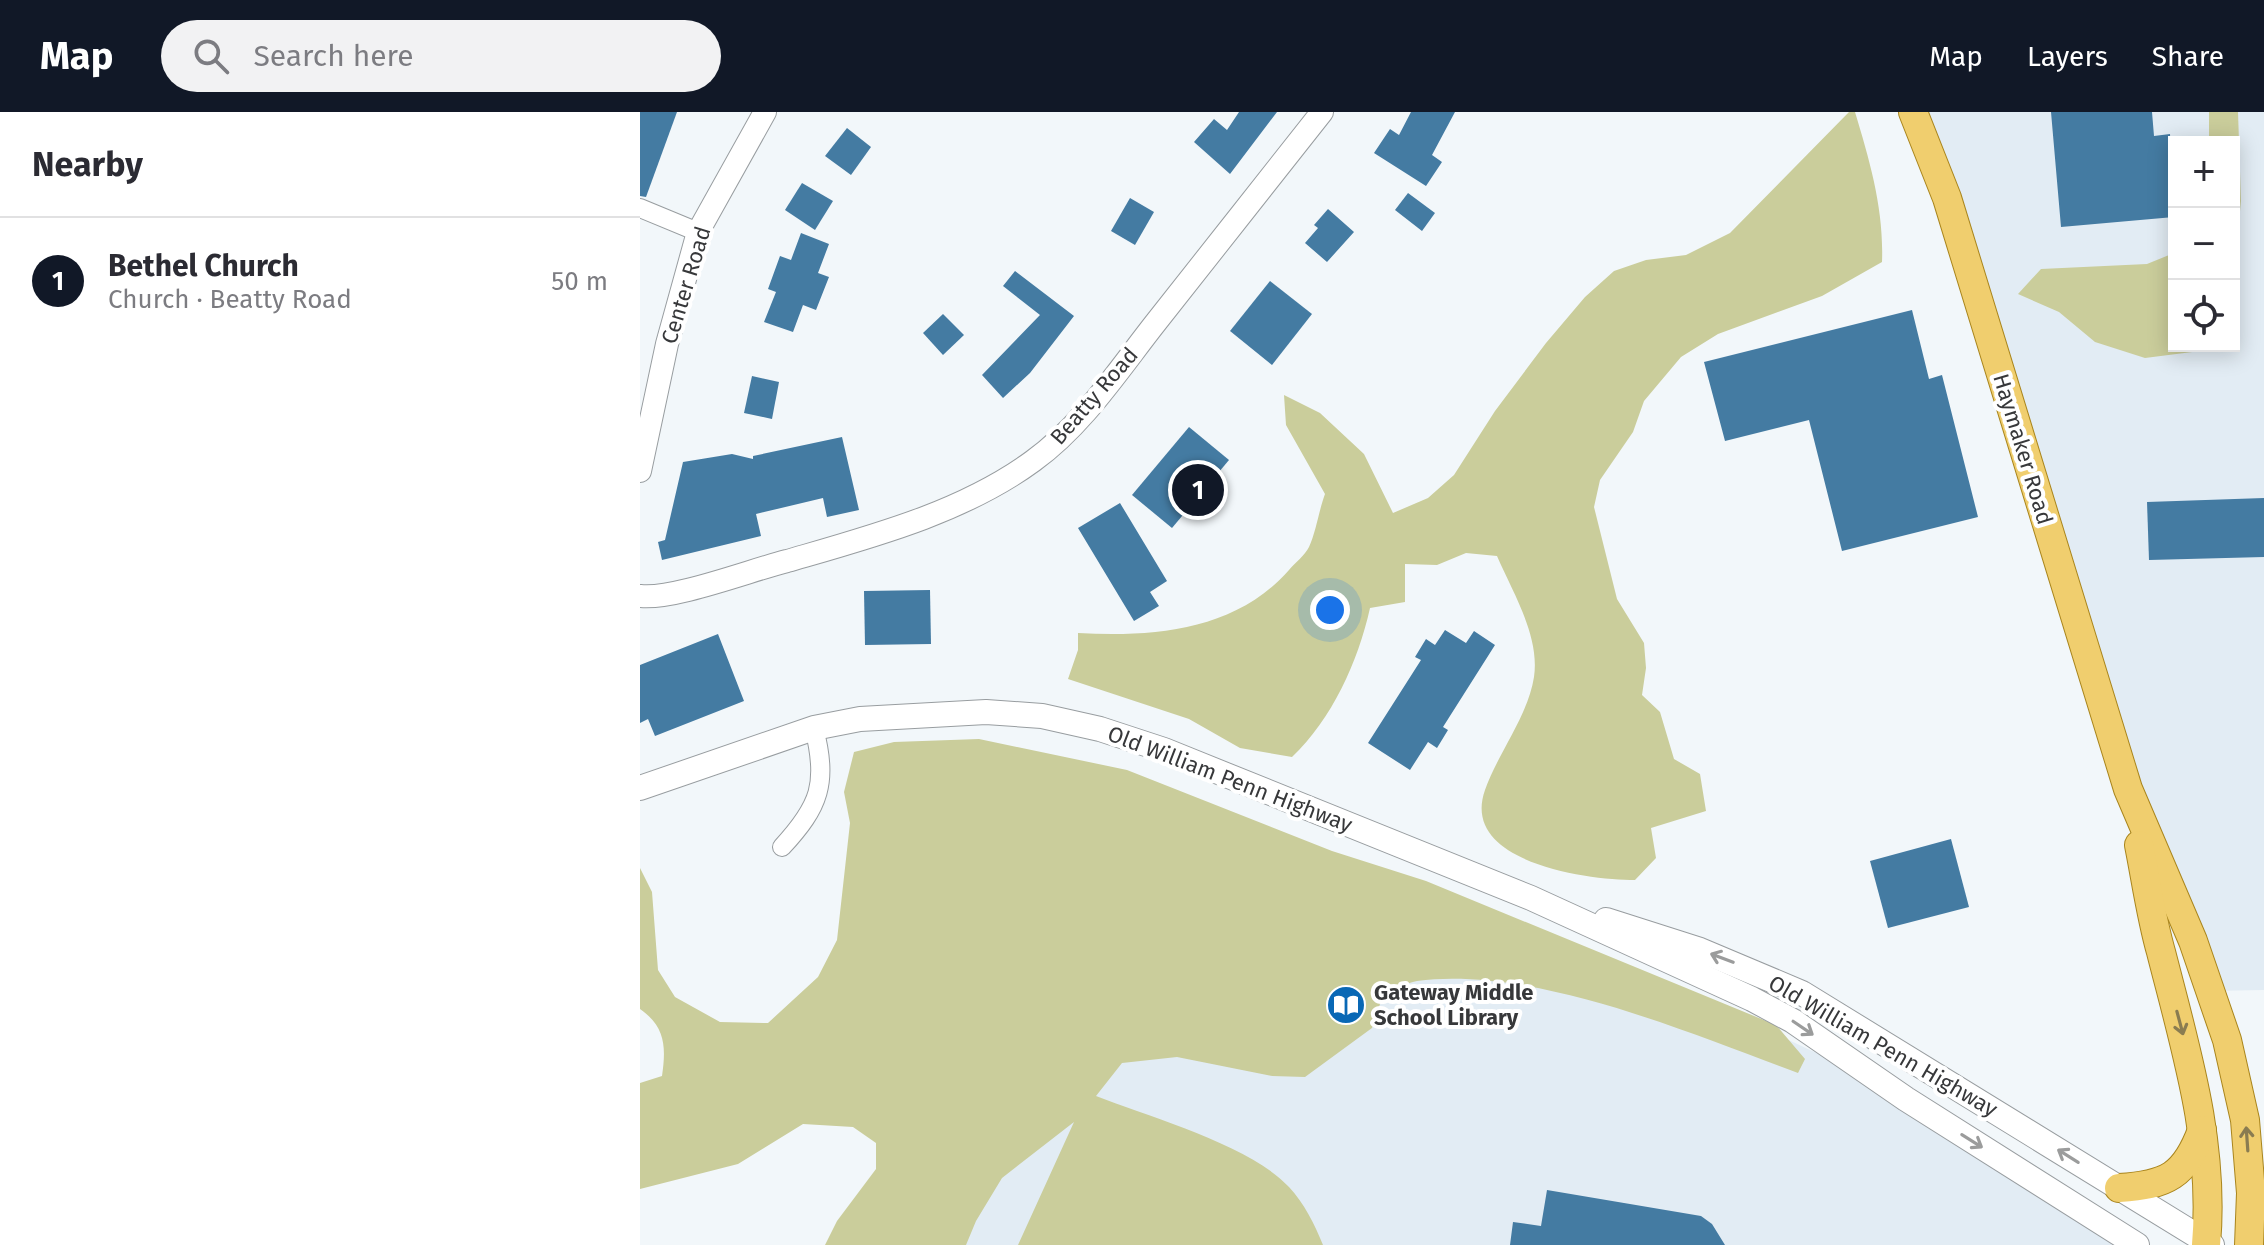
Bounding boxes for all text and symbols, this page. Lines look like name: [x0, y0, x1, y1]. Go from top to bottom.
search box: [161, 20, 721, 92]
text: Map: [40, 33, 113, 79]
icon: search: [189, 34, 233, 78]
text: Search here: [253, 38, 414, 74]
text: Map: [1929, 40, 1983, 73]
text: Layers: [2027, 40, 2108, 73]
text: Share: [2152, 40, 2224, 73]
map controls: [2168, 136, 2240, 352]
button: +: [2168, 136, 2240, 208]
text: Nearby: [32, 144, 143, 185]
button: −: [2168, 208, 2240, 280]
street label: Center Road: [655, 223, 717, 347]
text: Bethel Church: [108, 248, 299, 284]
text: 1: [52, 266, 64, 297]
text: 50 m: [551, 266, 608, 297]
button: locate: [2168, 280, 2240, 352]
text: Church · Beatty Road: [108, 284, 352, 315]
street label: Beatty Road: [1044, 342, 1144, 450]
street label: Haymaker Road: [1987, 370, 2059, 528]
pin: 1: [1172, 460, 1224, 520]
your location: [1310, 590, 1350, 630]
street label: Old William Penn Highway: [1104, 720, 1356, 838]
one-way arrow: [1710, 950, 1734, 965]
street label: Old William Penn Highway: [1764, 969, 2002, 1123]
place label: Gateway Middle School Library: [1374, 979, 1533, 1031]
library icon: Gateway Middle School Library: [1325, 984, 1367, 1026]
one-way arrow: [2173, 1010, 2188, 1036]
one-way arrow: [1791, 1020, 1813, 1036]
one-way arrow: [2239, 1126, 2254, 1153]
one-way arrow: [1960, 1133, 1983, 1149]
one-way arrow: [2057, 1148, 2080, 1164]

